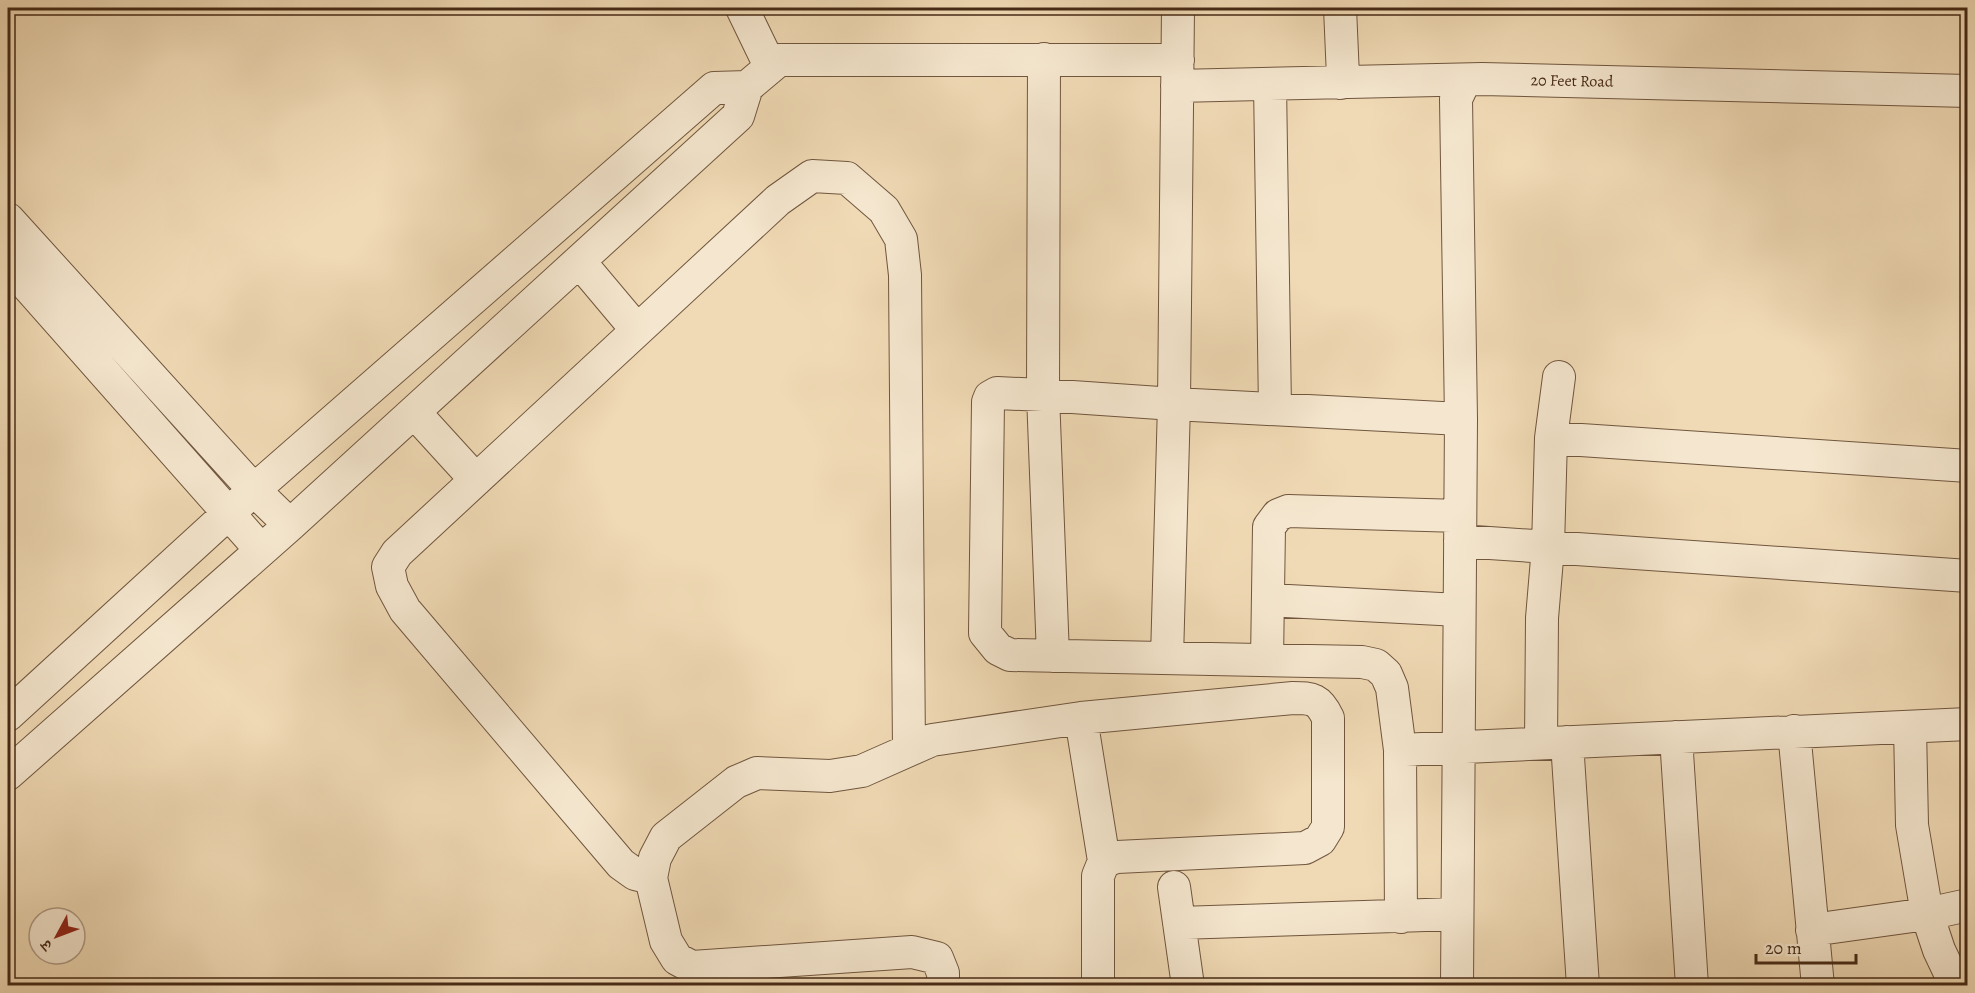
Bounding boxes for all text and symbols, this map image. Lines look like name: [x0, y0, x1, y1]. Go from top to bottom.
street label: 20 Feet Road: [1530, 69, 1614, 93]
north arrow: [27, 906, 87, 966]
scale bar: [1756, 927, 1856, 965]
text: उ: [34, 933, 58, 956]
text: 20 m: [1765, 936, 1802, 960]

